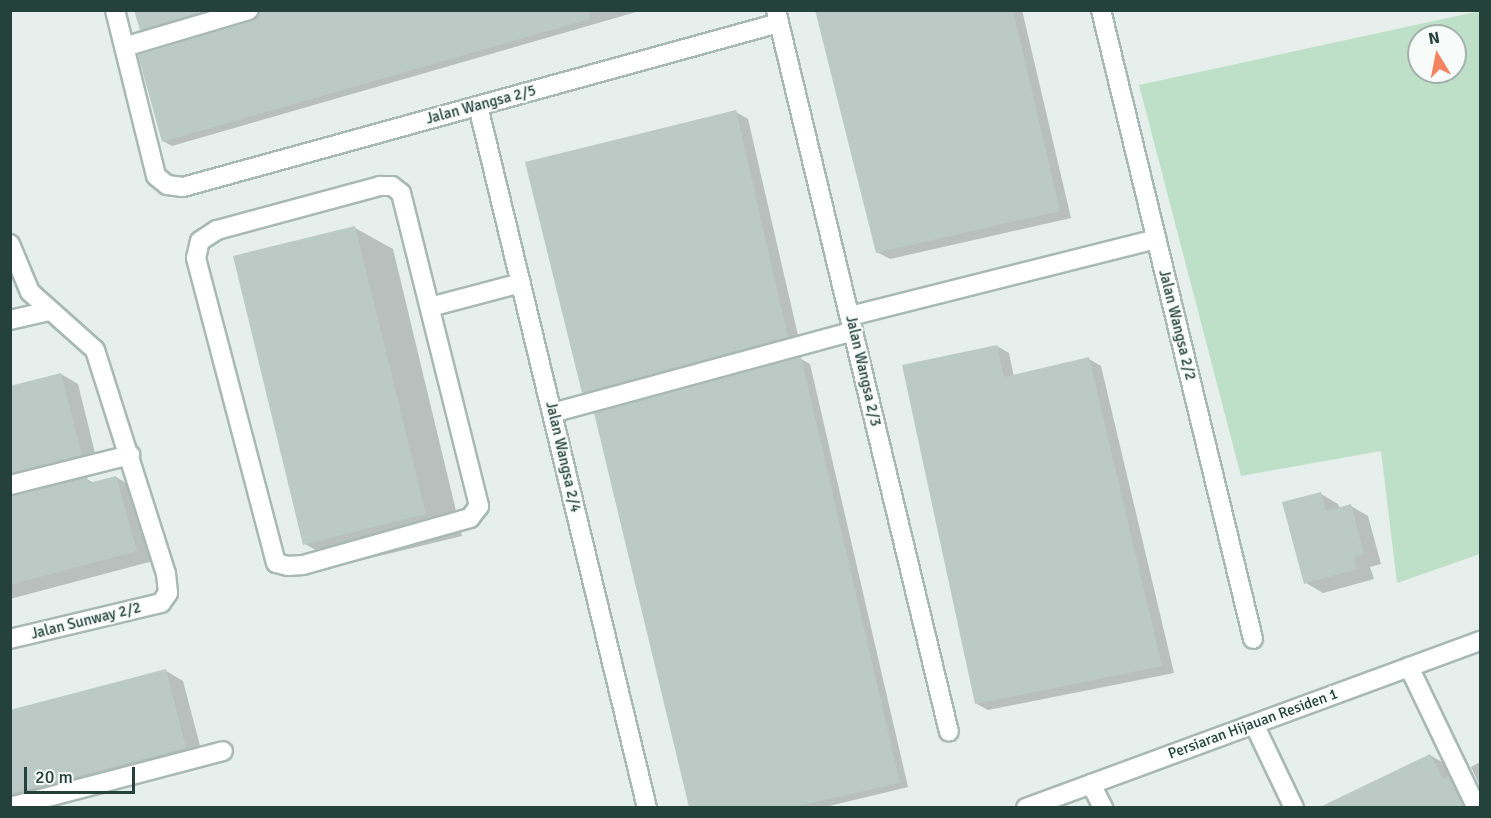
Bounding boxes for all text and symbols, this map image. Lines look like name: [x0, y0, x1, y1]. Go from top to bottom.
north arrow: [1407, 24, 1467, 84]
text: N: [1427, 27, 1441, 49]
street label: Jalan Wangsa 2/5: [424, 82, 538, 128]
street label: Jalan Wangsa 2/2: [1155, 268, 1199, 382]
street label: Jalan Wangsa 2/3: [841, 314, 885, 428]
street label: Jalan Wangsa 2/4: [541, 400, 585, 514]
street label: Jalan Sunway 2/2: [29, 599, 143, 643]
street label: Persiaran Hijauan Residen 1: [1166, 685, 1340, 763]
scale bar: [27, 755, 138, 793]
text: 20 m: [35, 766, 73, 788]

